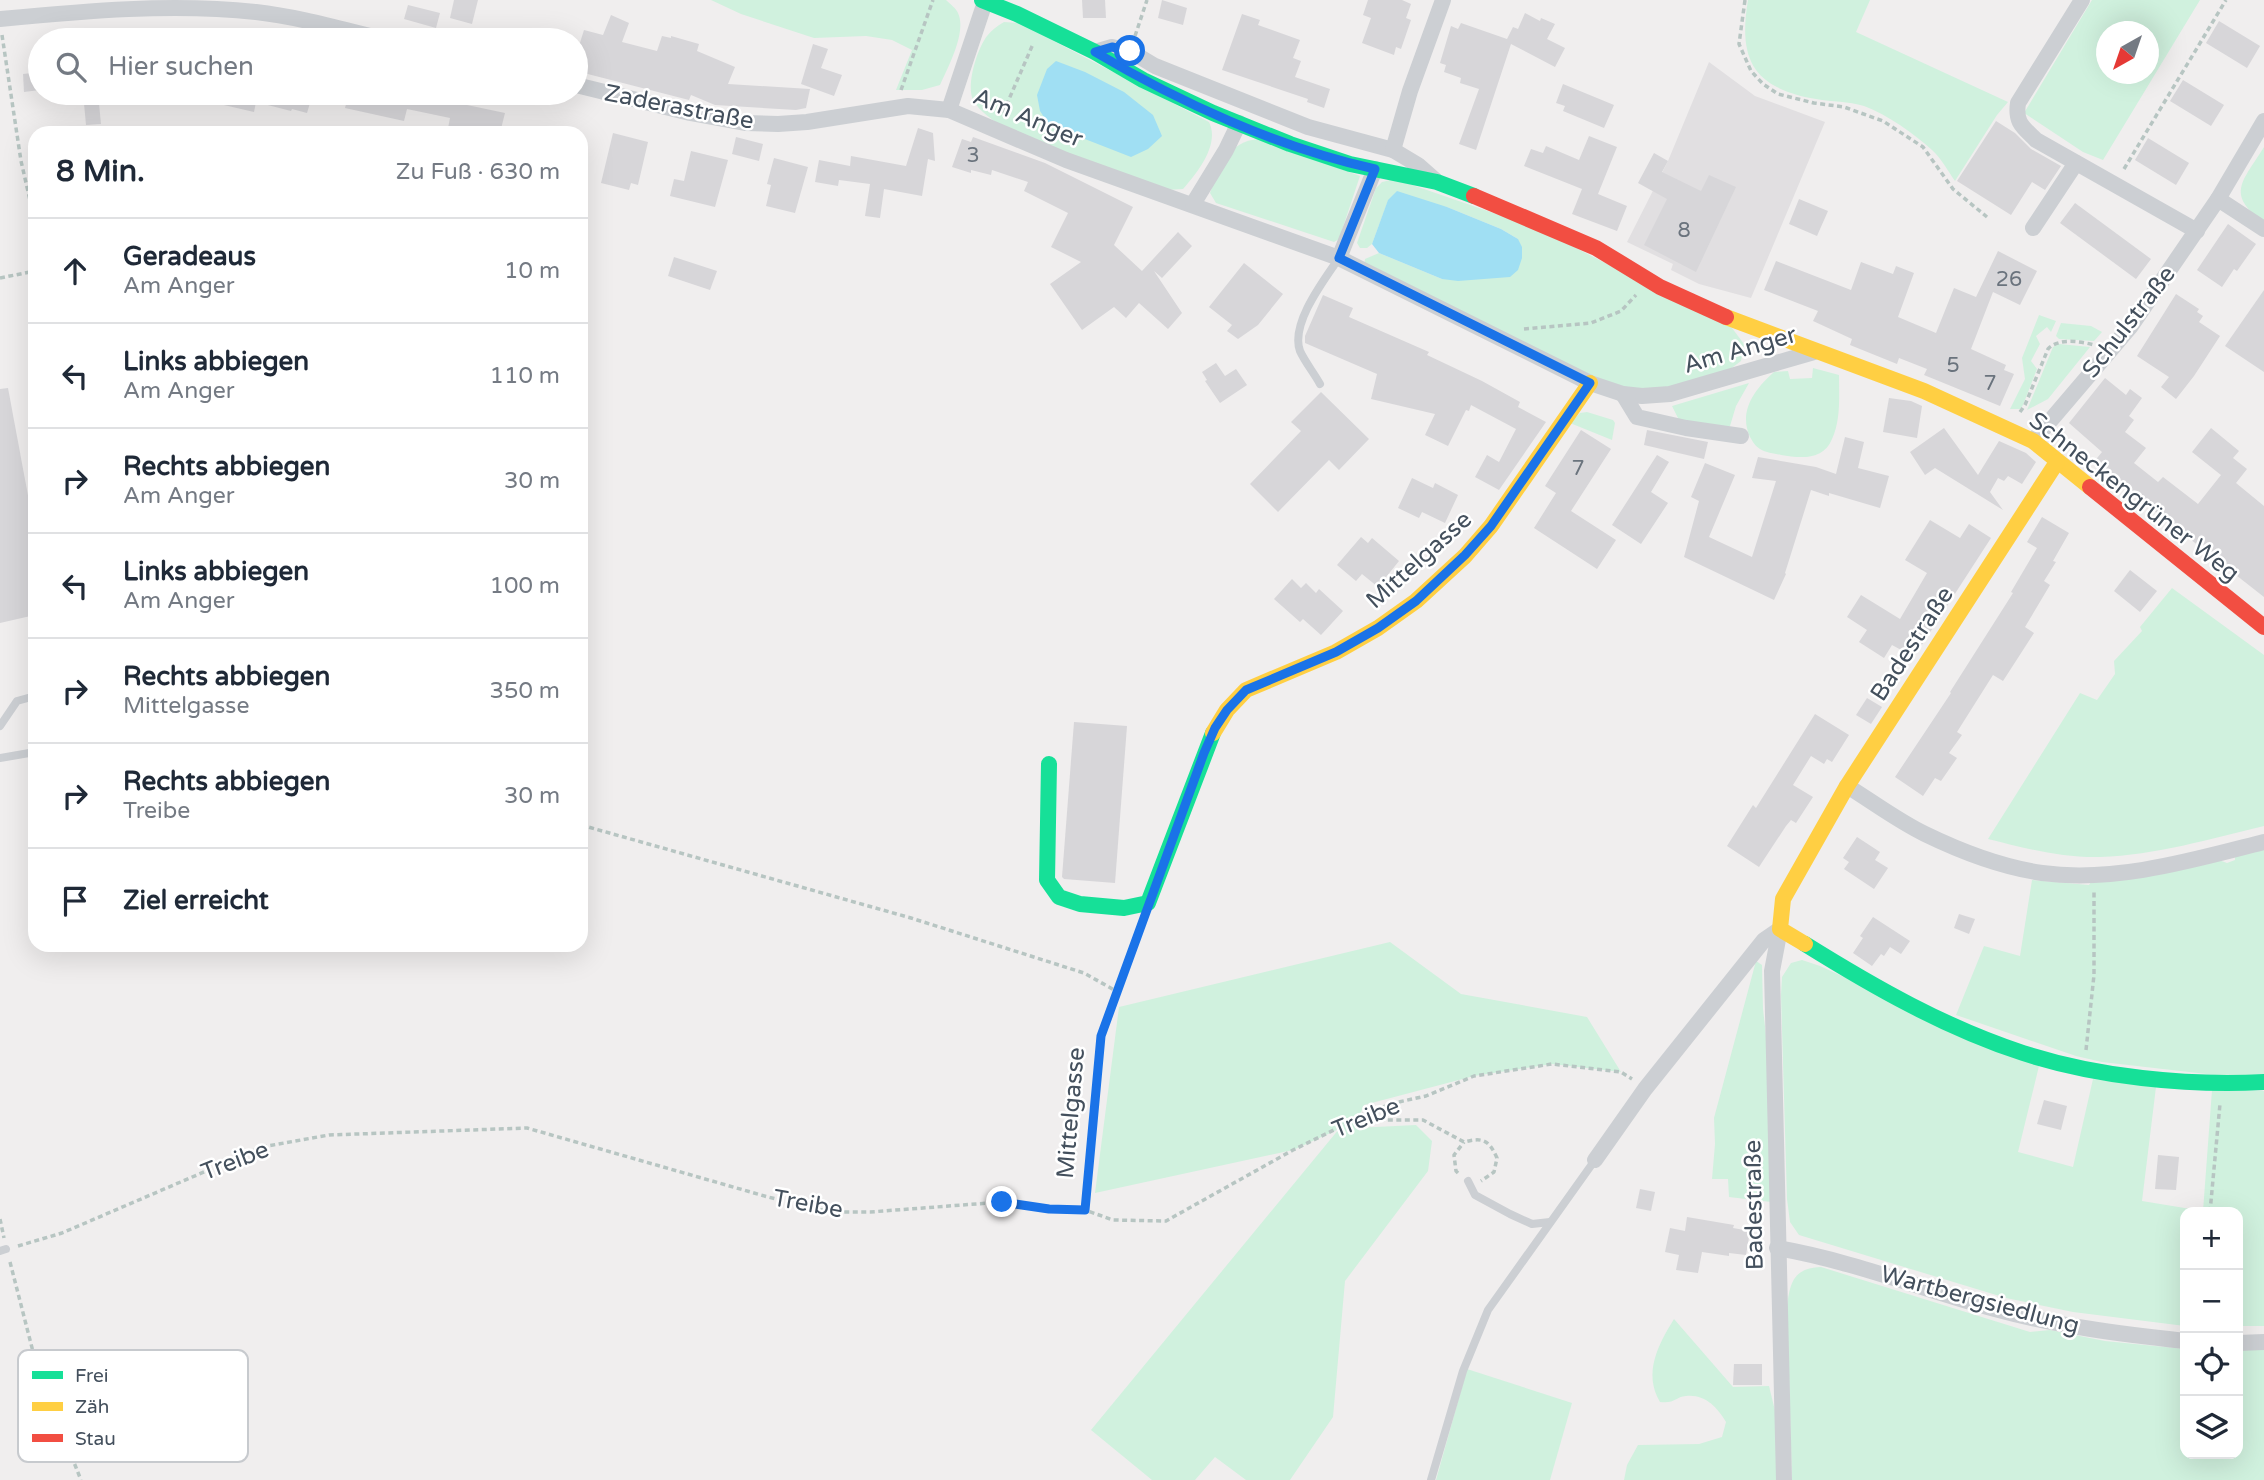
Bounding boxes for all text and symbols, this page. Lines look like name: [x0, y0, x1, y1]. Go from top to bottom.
north arrow: [2096, 21, 2159, 84]
search box: [28, 28, 588, 105]
route start: [1114, 35, 1145, 66]
icon: search: [52, 48, 90, 86]
text: Hier suchen: [108, 51, 254, 82]
street label: Zaderastraße: [602, 78, 756, 136]
street label: Am Anger: [969, 82, 1088, 154]
house number: 3: [966, 143, 980, 168]
text: 8 Min.: [56, 153, 145, 190]
text: Zu Fuß · 630 m: [396, 158, 560, 186]
house number: 8: [1677, 218, 1691, 243]
text: Geradeaus: [123, 241, 256, 272]
icon: ahead: [56, 252, 94, 290]
text: 10 m: [504, 257, 560, 285]
street label: Schulstraße: [2076, 260, 2182, 384]
house number: 26: [1996, 267, 2022, 292]
text: Am Anger: [123, 272, 234, 300]
street label: Am Anger: [1680, 320, 1801, 380]
text: Links abbiegen: [123, 346, 309, 377]
house number: 5: [1946, 353, 1960, 378]
icon: left: [56, 357, 94, 395]
text: 110 m: [490, 362, 560, 390]
house number: 7: [1983, 371, 1997, 396]
text: Am Anger: [123, 377, 234, 405]
street label: Schneckengrüner Weg: [2023, 406, 2245, 588]
text: Rechts abbiegen: [123, 451, 330, 482]
house number: 7: [1571, 456, 1585, 481]
icon: right: [56, 462, 94, 500]
text: 30 m: [504, 467, 560, 495]
text: Am Anger: [123, 482, 234, 510]
street label: Mittelgasse: [1360, 505, 1478, 615]
text: Links abbiegen: [123, 556, 309, 587]
icon: left: [56, 567, 94, 605]
text: 100 m: [490, 572, 560, 600]
street label: Badestraße: [1864, 581, 1960, 707]
text: Am Anger: [123, 587, 234, 615]
text: Rechts abbiegen: [123, 661, 330, 692]
icon: right: [56, 672, 94, 710]
text: 350 m: [490, 677, 560, 705]
text: Mittelgasse: [123, 692, 249, 720]
text: Rechts abbiegen: [123, 766, 330, 797]
icon: right: [56, 777, 94, 815]
text: 30 m: [504, 782, 560, 810]
text: Treibe: [123, 797, 190, 825]
icon: arrive: [56, 882, 94, 920]
text: Ziel erreicht: [123, 885, 269, 916]
street label: Mittelgasse: [1051, 1046, 1091, 1180]
street label: Treibe: [1328, 1091, 1404, 1145]
street label: Treibe: [197, 1135, 273, 1187]
street label: Badestraße: [1738, 1140, 1770, 1270]
street label: Treibe: [771, 1184, 845, 1224]
route end: [986, 1186, 1017, 1217]
map controls: [2180, 1207, 2243, 1459]
button: +: [2180, 1207, 2243, 1270]
street label: Wartbergsiedlung: [1878, 1260, 2082, 1340]
button: −: [2180, 1270, 2243, 1333]
button: locate: [2180, 1333, 2243, 1396]
legend: [18, 1350, 248, 1462]
text: Frei: [75, 1365, 109, 1387]
text: Zäh: [75, 1396, 109, 1418]
button: layers: [2180, 1396, 2243, 1459]
text: Stau: [75, 1428, 116, 1450]

